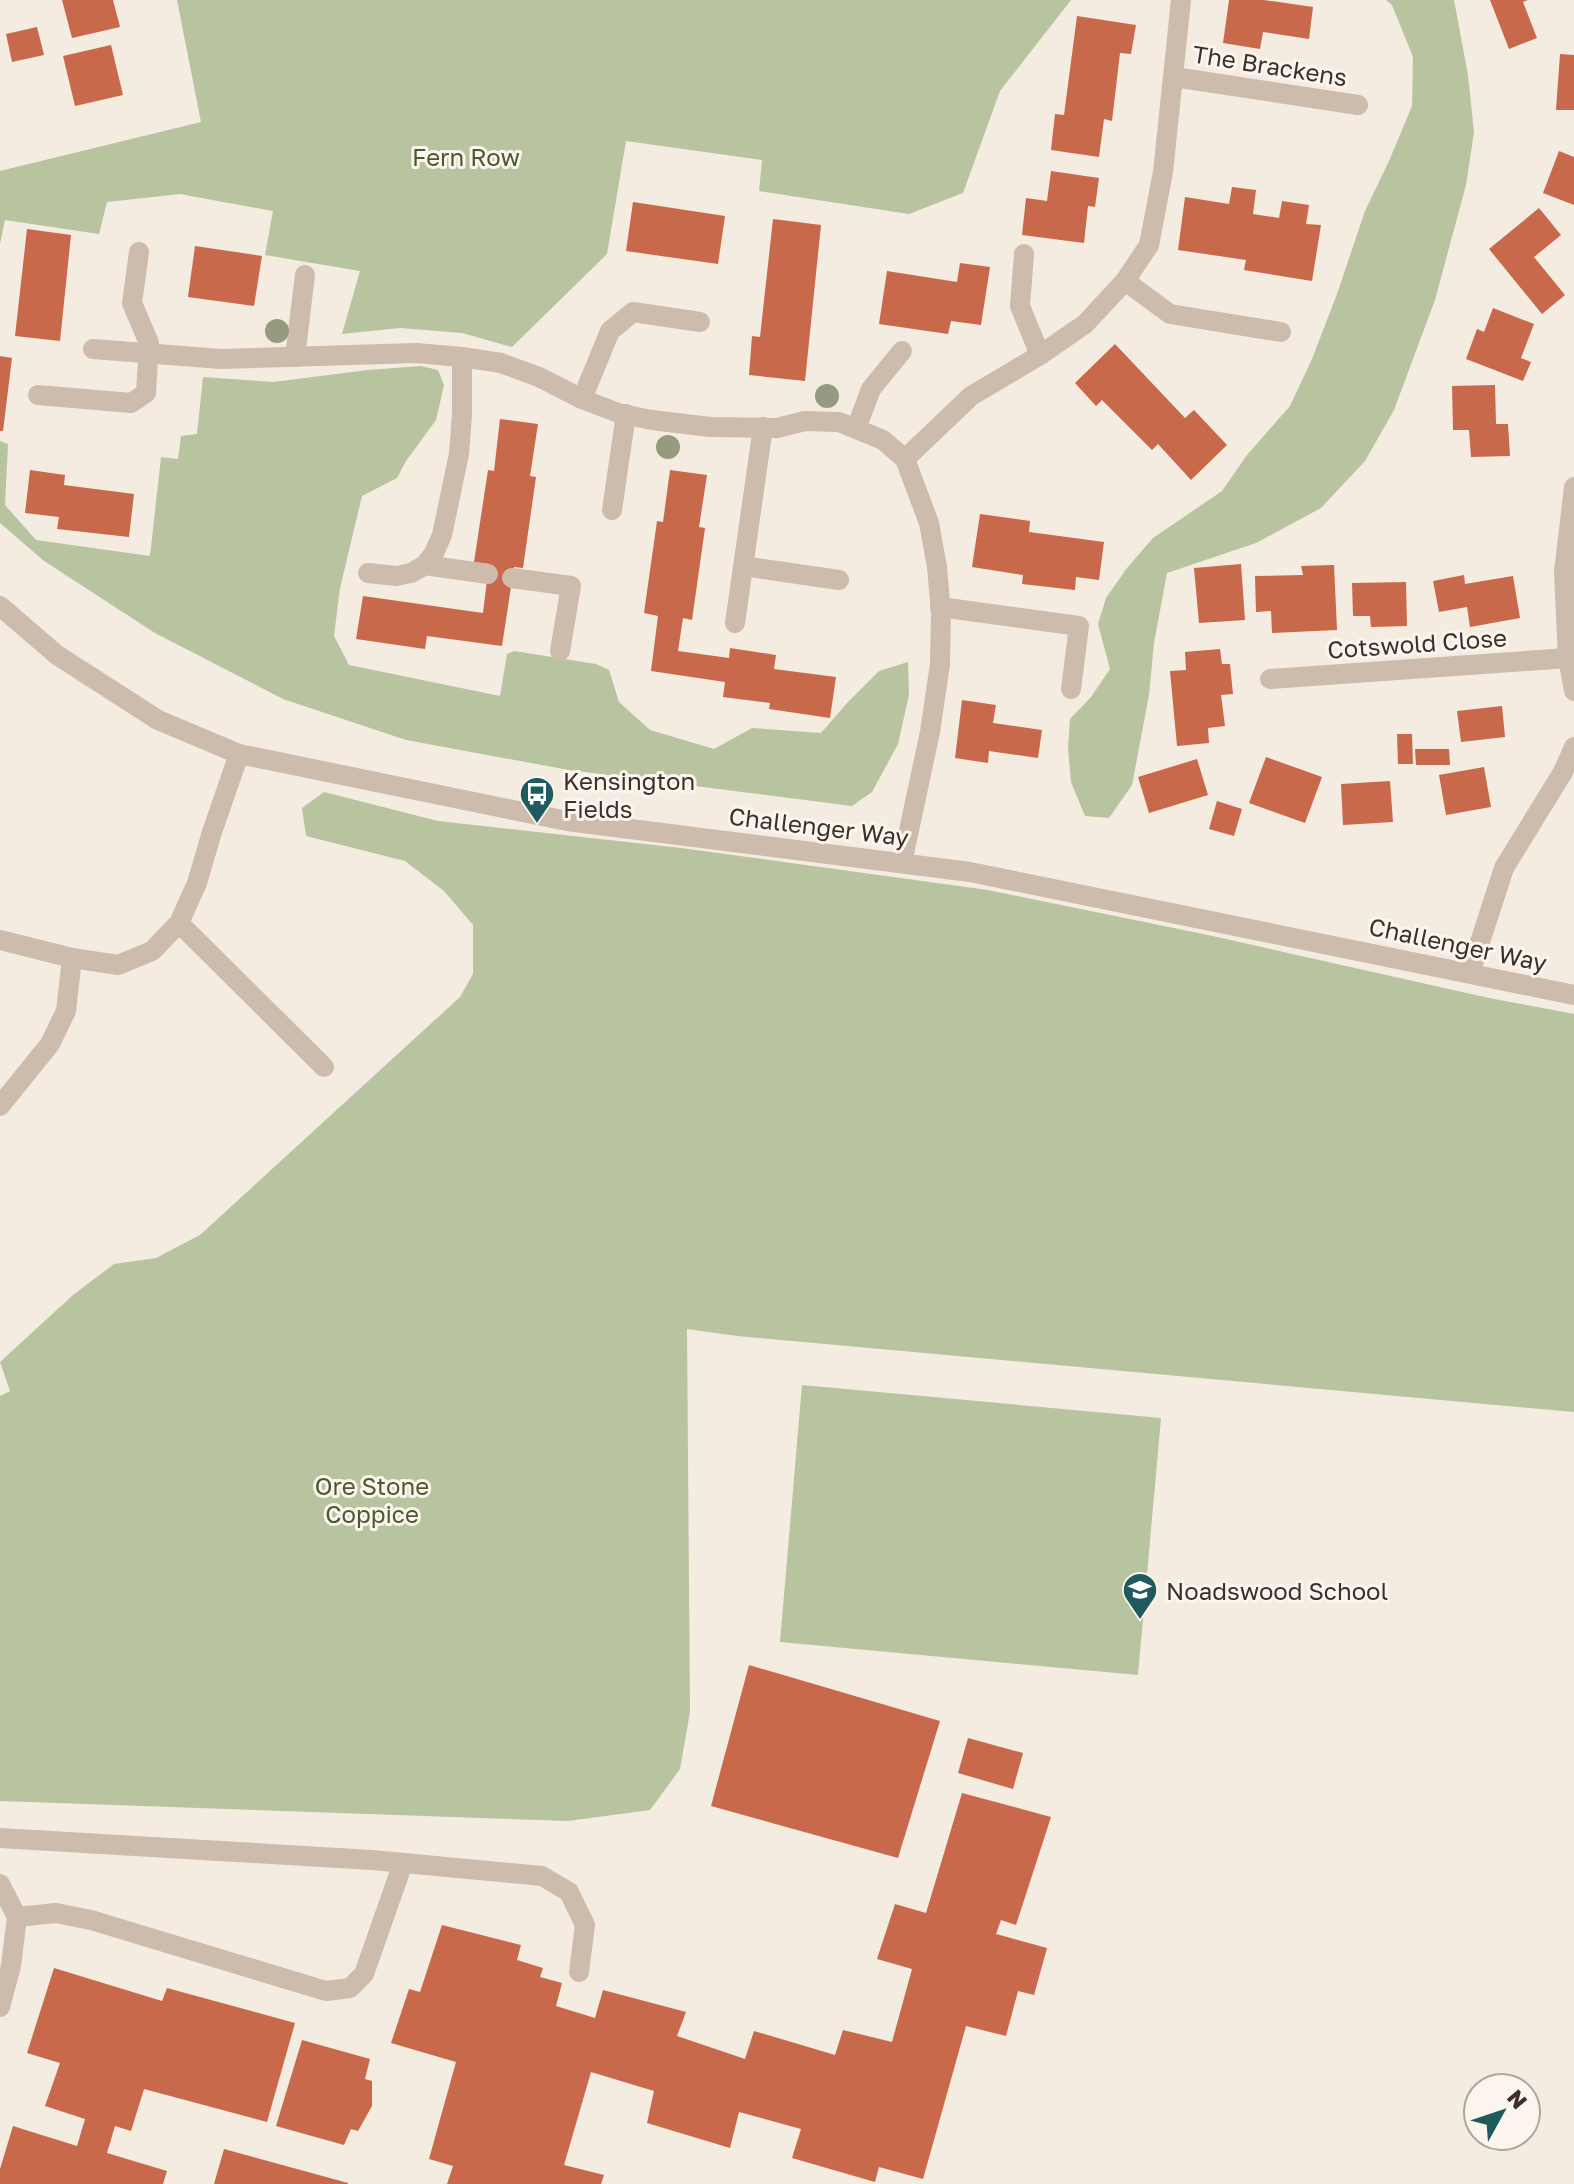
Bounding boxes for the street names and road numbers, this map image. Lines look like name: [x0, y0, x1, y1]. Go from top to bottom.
street label: The Brackens: [1191, 38, 1349, 92]
street label: Cotswold Close: [1326, 622, 1508, 664]
street label: Challenger Way: [727, 801, 911, 851]
street label: Challenger Way: [1366, 911, 1550, 977]

